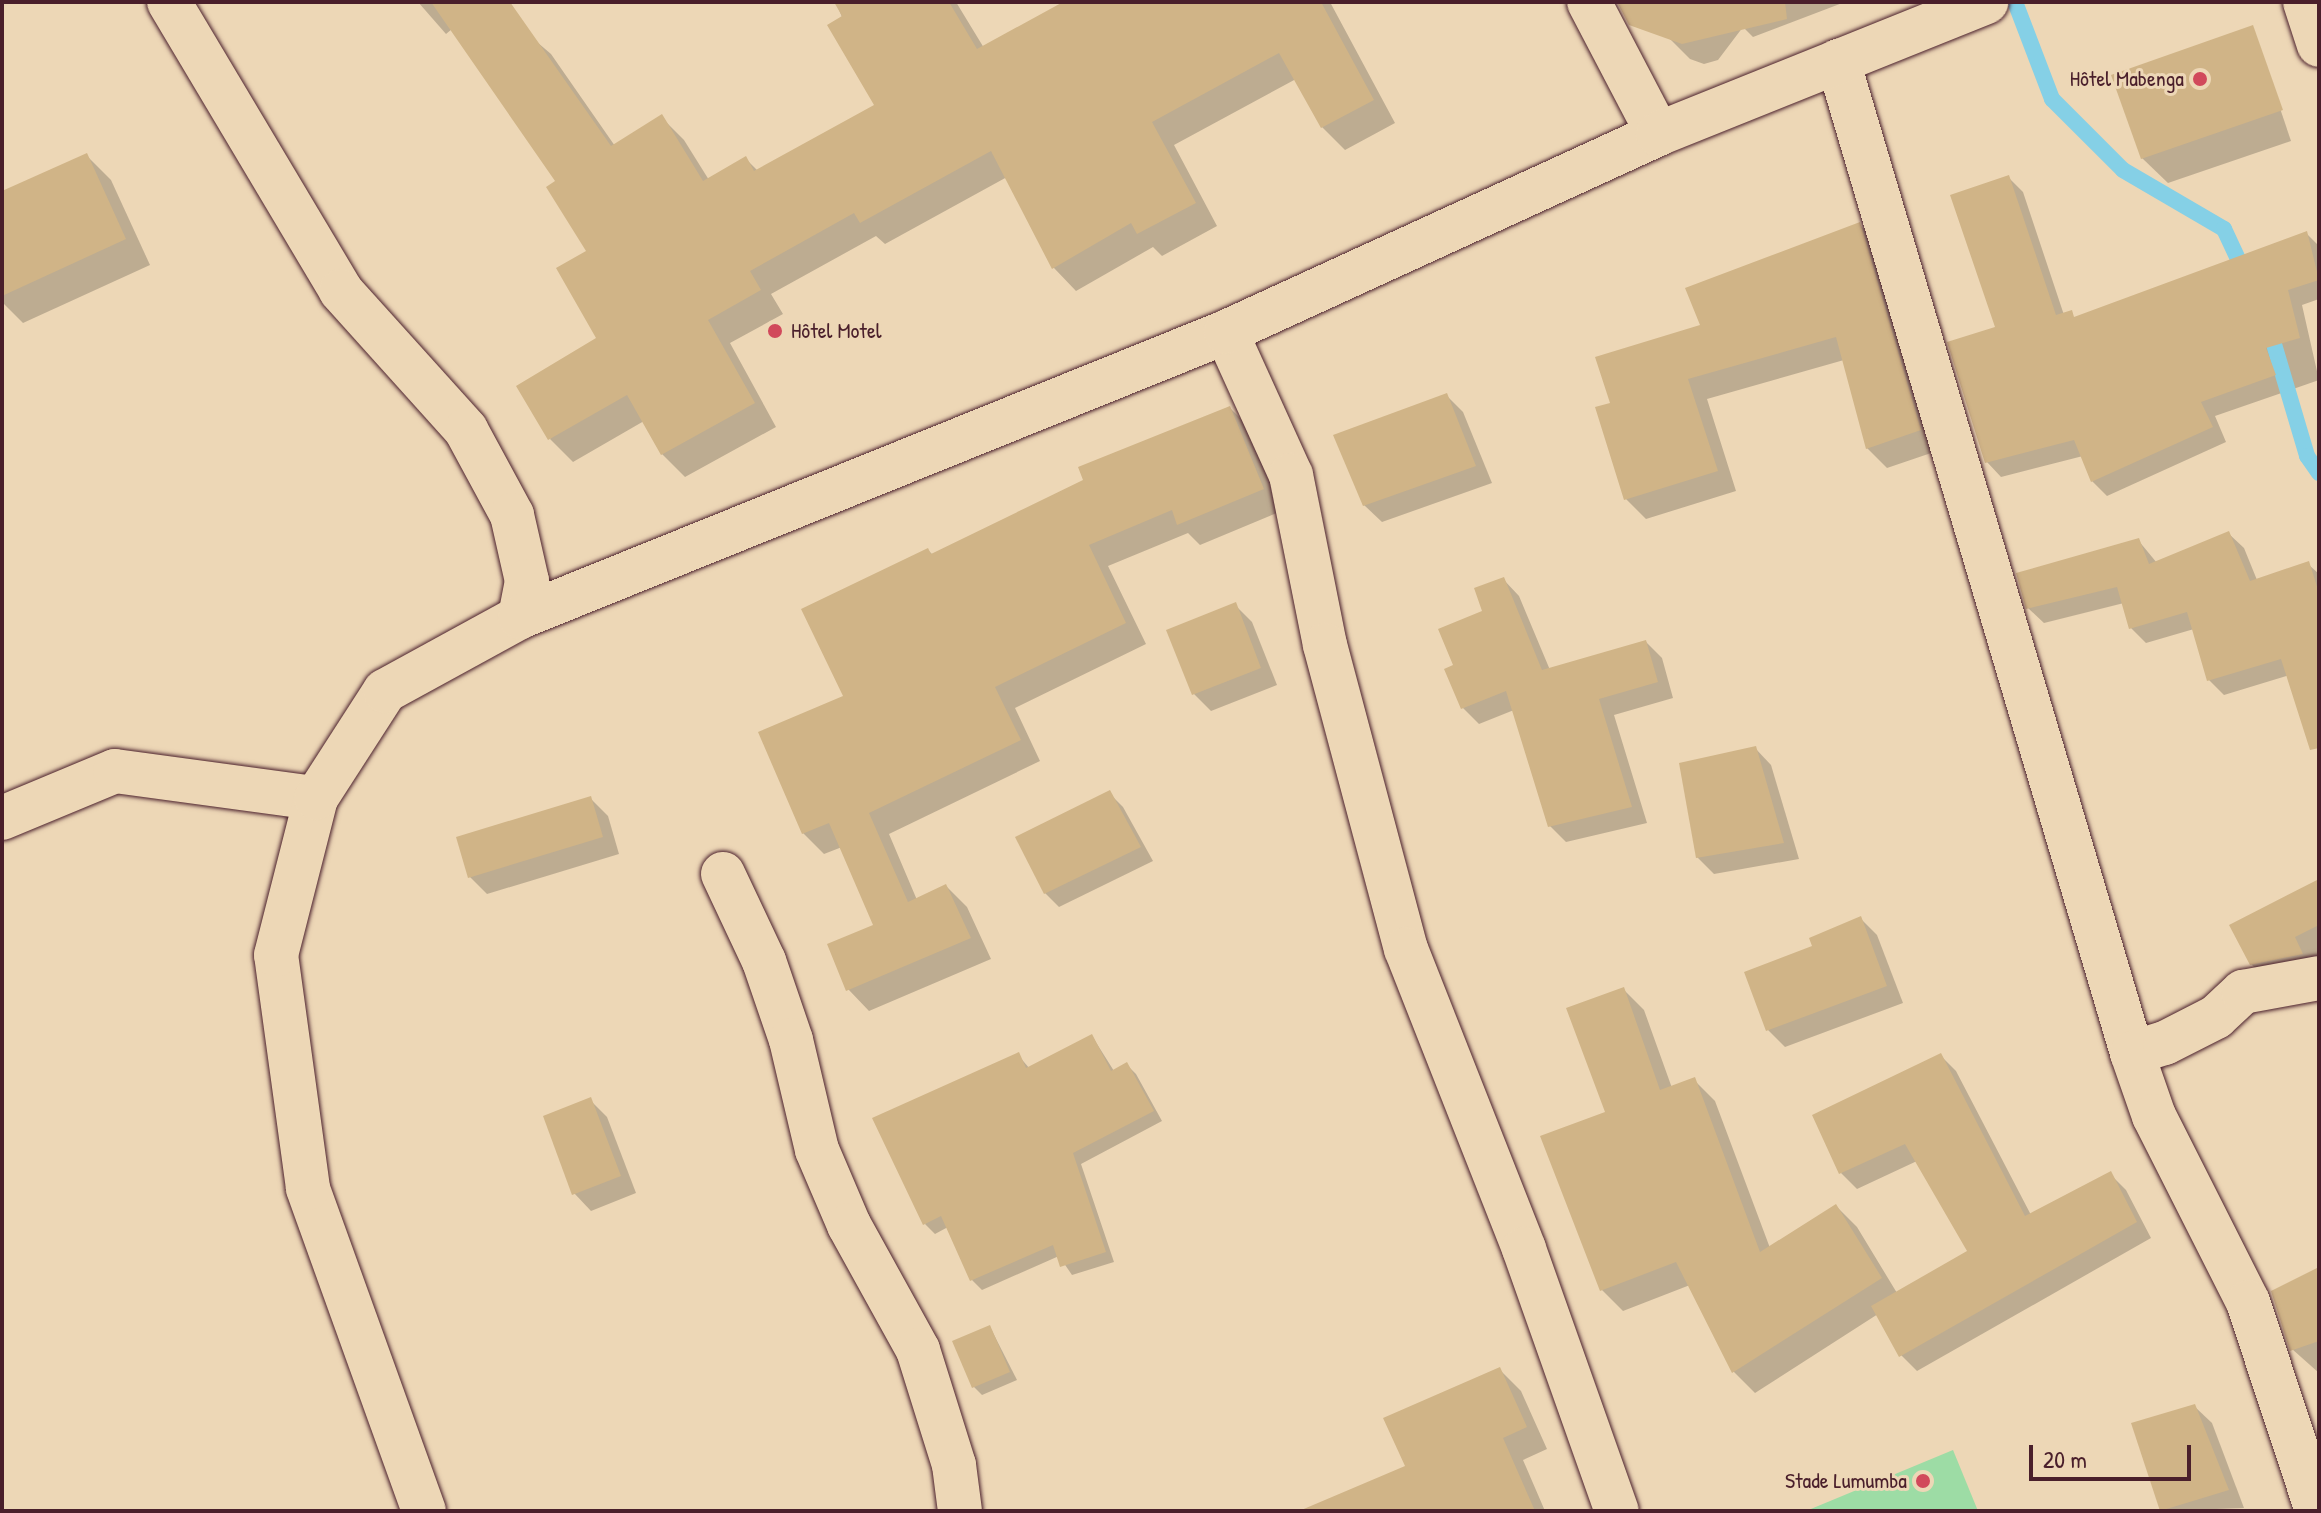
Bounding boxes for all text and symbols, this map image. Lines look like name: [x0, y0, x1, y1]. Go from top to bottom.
place label: Hôtel Mabenga: [2070, 66, 2184, 92]
marker: Hôtel Mabenga: [2191, 70, 2209, 88]
place label: Hôtel Motel: [791, 318, 882, 344]
marker: Hôtel Motel: [766, 322, 784, 340]
scale bar: [2033, 1429, 2195, 1479]
text: 20 m: [2043, 1443, 2087, 1475]
place label: Stade Lumumba: [1785, 1468, 1907, 1494]
marker: Stade Lumumba: [1914, 1472, 1932, 1490]

